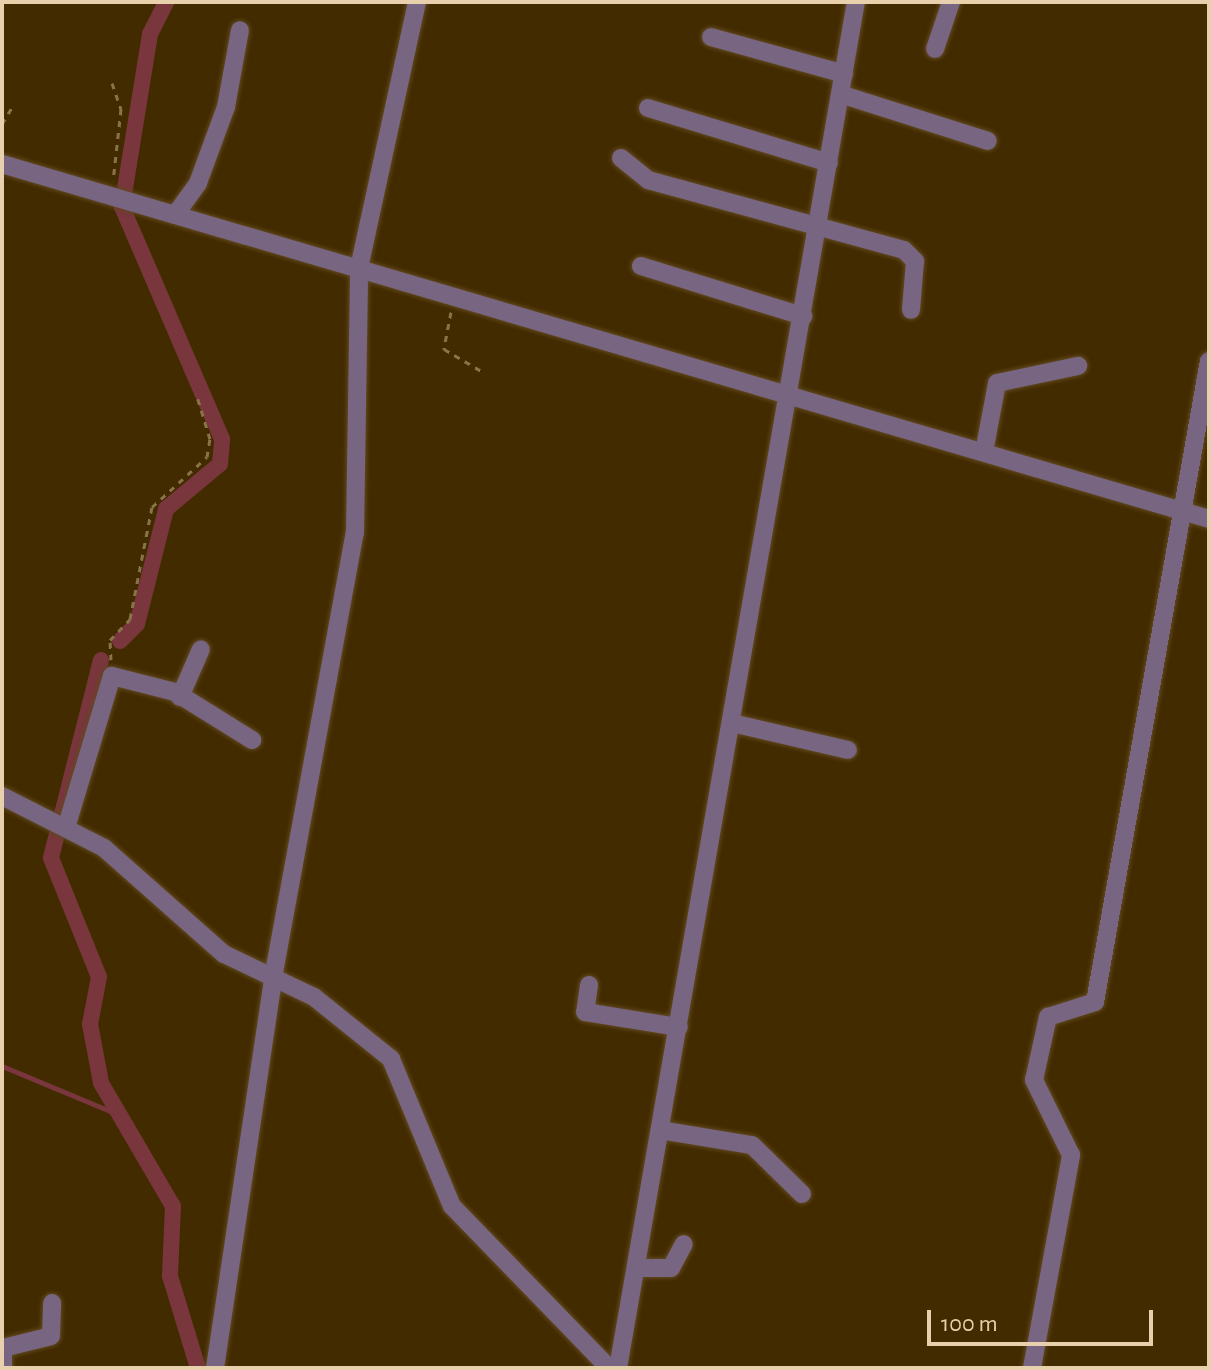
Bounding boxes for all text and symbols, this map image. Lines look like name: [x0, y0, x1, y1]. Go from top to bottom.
scale bar: [931, 1294, 1157, 1344]
text: 100 m: [941, 1312, 998, 1336]

